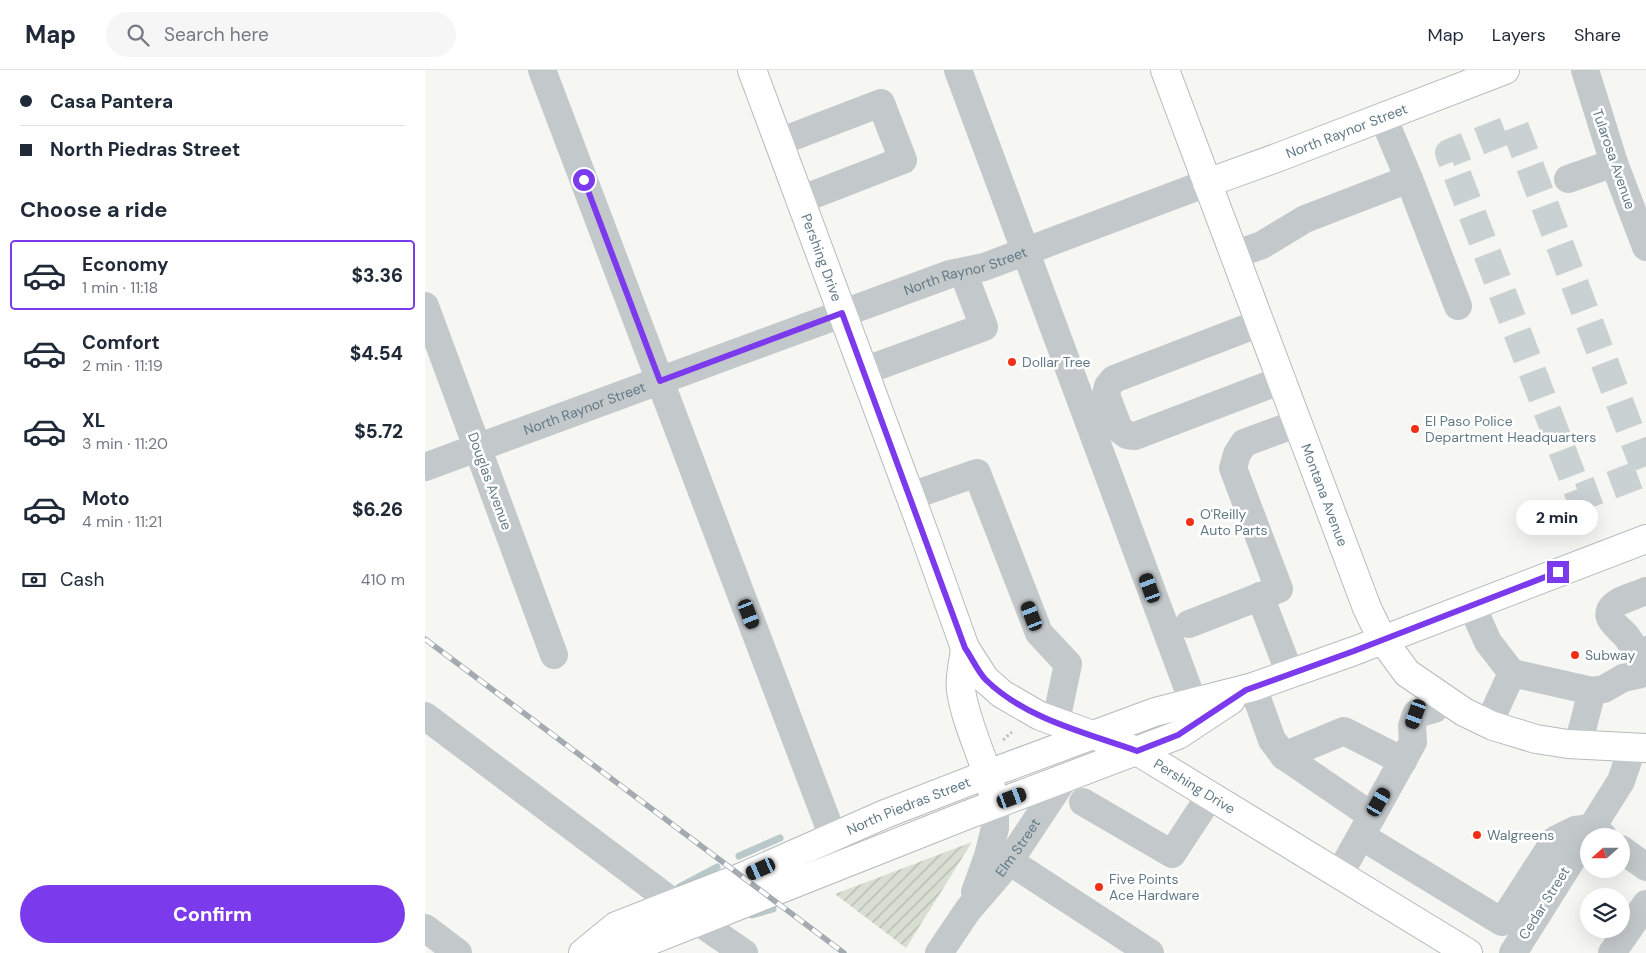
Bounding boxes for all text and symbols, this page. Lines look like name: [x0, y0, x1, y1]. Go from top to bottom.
search box: [106, 12, 456, 57]
text: Map: [25, 19, 76, 50]
icon: search: [124, 21, 152, 49]
text: Search here: [164, 22, 269, 47]
text: Map: [1428, 23, 1464, 47]
text: Layers: [1492, 23, 1546, 47]
text: Share: [1574, 23, 1621, 47]
text: Casa Pantera: [50, 89, 173, 114]
street label: North Raynor Street: [1283, 99, 1410, 163]
street label: Tularosa Avenue: [1588, 106, 1640, 212]
text: North Piedras Street: [50, 137, 240, 162]
route start: [573, 169, 595, 191]
text: Choose a ride: [20, 195, 168, 224]
street label: Pershing Drive: [797, 211, 846, 304]
street label: North Raynor Street: [901, 243, 1030, 299]
text: Economy: [82, 252, 169, 277]
icon: car: [22, 253, 67, 298]
text: $3.36: [352, 263, 403, 288]
text: 1 min · 11:18: [82, 277, 158, 298]
text: Comfort: [82, 330, 160, 355]
icon: car: [22, 331, 67, 376]
text: $4.54: [350, 341, 403, 366]
place label: Dollar Tree: [1022, 353, 1091, 371]
text: 2 min · 11:19: [82, 355, 163, 376]
marker: Dollar Tree: [1006, 356, 1018, 368]
street label: North Raynor Street: [521, 378, 648, 439]
text: XL: [82, 408, 105, 433]
icon: car: [22, 409, 67, 454]
place label: El Paso Police Department Headquarters: [1425, 412, 1596, 446]
text: $5.72: [354, 419, 403, 444]
marker: El Paso Police Department Headquarters: [1409, 423, 1421, 435]
street label: Douglas Avenue: [464, 430, 516, 532]
text: 3 min · 11:20: [82, 433, 168, 454]
street label: Montana Avenue: [1297, 441, 1352, 549]
text: Moto: [82, 486, 130, 511]
icon: car: [22, 487, 67, 532]
text: $6.26: [352, 497, 403, 522]
callout: 2 min: [1517, 500, 1599, 534]
place label: O'Reilly Auto Parts: [1200, 505, 1268, 539]
text: 2 min: [1536, 507, 1578, 528]
text: 4 min · 11:21: [82, 511, 162, 532]
marker: O'Reilly Auto Parts: [1184, 516, 1196, 528]
route end: [1547, 561, 1569, 583]
icon: cash: [20, 566, 48, 594]
text: Cash: [60, 567, 104, 592]
text: 410 m: [361, 569, 405, 590]
car: [1137, 571, 1162, 605]
car: [736, 597, 761, 631]
car: [1019, 599, 1044, 633]
place label: Subway: [1585, 646, 1635, 664]
marker: Subway: [1569, 649, 1581, 661]
car: [1403, 697, 1428, 731]
street label: Pershing Drive: [1151, 754, 1239, 818]
street label: North Piedras Street: [844, 773, 973, 839]
car: [1365, 785, 1392, 819]
car: [995, 786, 1028, 810]
street label: Elm Street: [991, 815, 1044, 880]
place label: Walgreens: [1487, 826, 1554, 844]
north arrow: [1580, 828, 1630, 878]
map controls: [1580, 828, 1630, 938]
marker: Walgreens: [1471, 829, 1483, 841]
car: [744, 856, 777, 882]
street label: Cedar Street: [1514, 863, 1574, 943]
place label: Five Points Ace Hardware: [1109, 870, 1199, 904]
marker: Five Points Ace Hardware: [1093, 881, 1105, 893]
button: Confirm: [20, 885, 405, 943]
button: layers: [1580, 888, 1630, 938]

